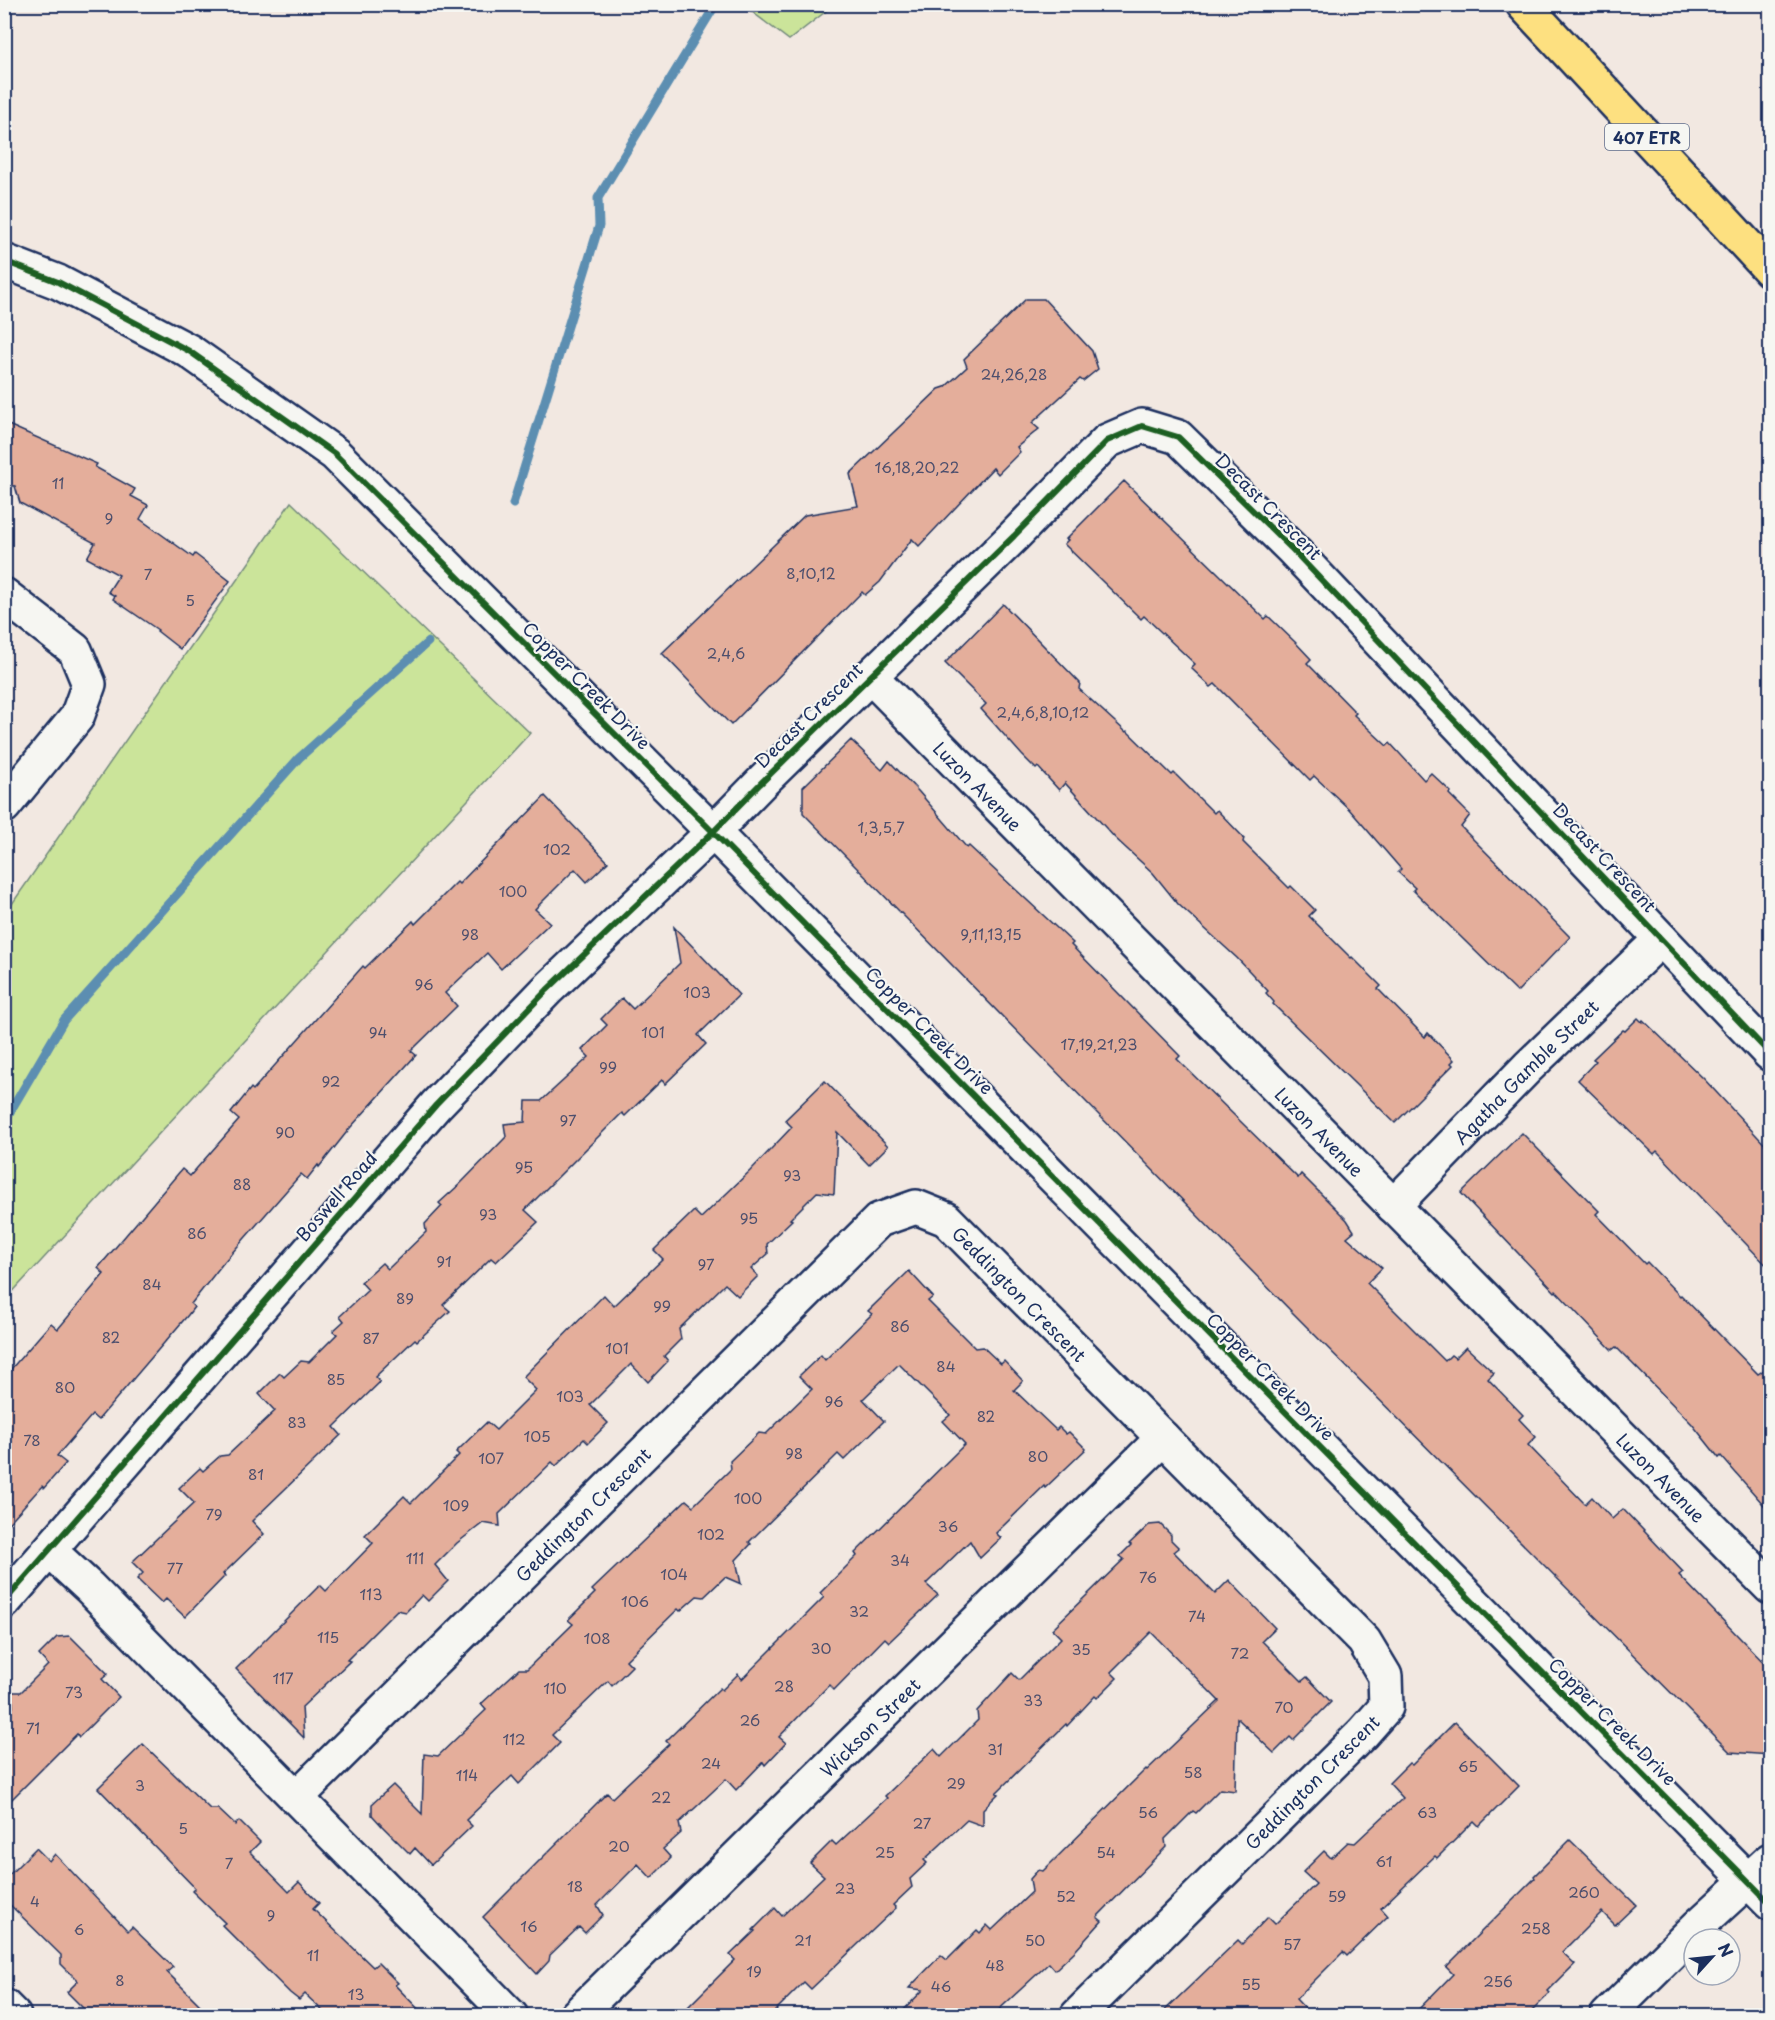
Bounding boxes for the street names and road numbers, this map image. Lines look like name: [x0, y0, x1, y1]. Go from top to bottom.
road number: 407 ETR: [1605, 124, 1689, 150]
street label: Decast Crescent: [1209, 446, 1329, 566]
street label: Copper Creek Drive: [517, 615, 657, 755]
street label: Decast Crescent: [748, 656, 868, 774]
street label: Luzon Avenue: [928, 735, 1029, 837]
street label: Decast Crescent: [1547, 796, 1663, 918]
street label: Copper Creek Drive: [860, 960, 1000, 1100]
street label: Agatha Gamble Street: [1447, 993, 1604, 1150]
street label: Luzon Avenue: [1269, 1080, 1370, 1182]
street label: Boswell Road: [289, 1145, 383, 1247]
street label: Geddington Crescent: [946, 1220, 1093, 1367]
street label: Copper Creek Drive: [1201, 1306, 1341, 1446]
street label: Luzon Avenue: [1611, 1426, 1712, 1528]
street label: Geddington Crescent: [509, 1441, 656, 1587]
street label: Copper Creek Drive: [1543, 1651, 1683, 1791]
street label: Wickson Street: [813, 1671, 926, 1783]
street label: Geddington Crescent: [1238, 1708, 1386, 1856]

